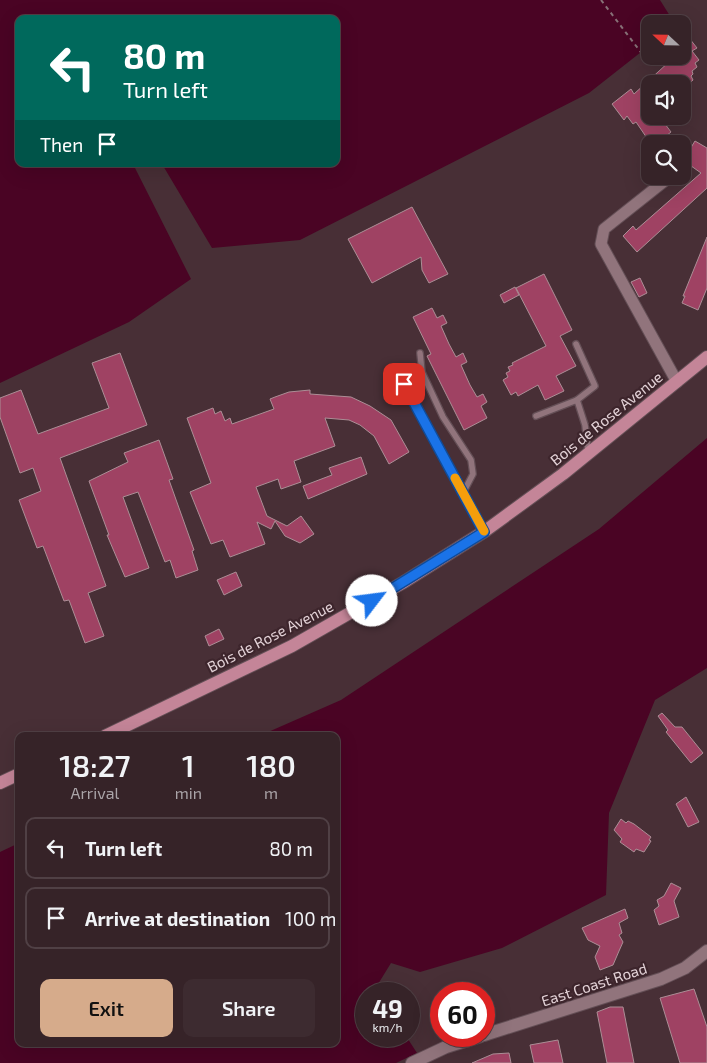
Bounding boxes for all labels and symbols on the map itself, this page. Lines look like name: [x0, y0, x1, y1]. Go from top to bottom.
north arrow: [641, 15, 691, 65]
pin: [383, 363, 425, 405]
street label: Bois de Rose Avenue: [546, 367, 666, 469]
position arrow: [345, 574, 397, 626]
street label: Bois de Rose Avenue: [204, 596, 336, 676]
street label: East Coast Road: [539, 958, 649, 1010]
speed limit sign: 60: [430, 982, 495, 1047]

